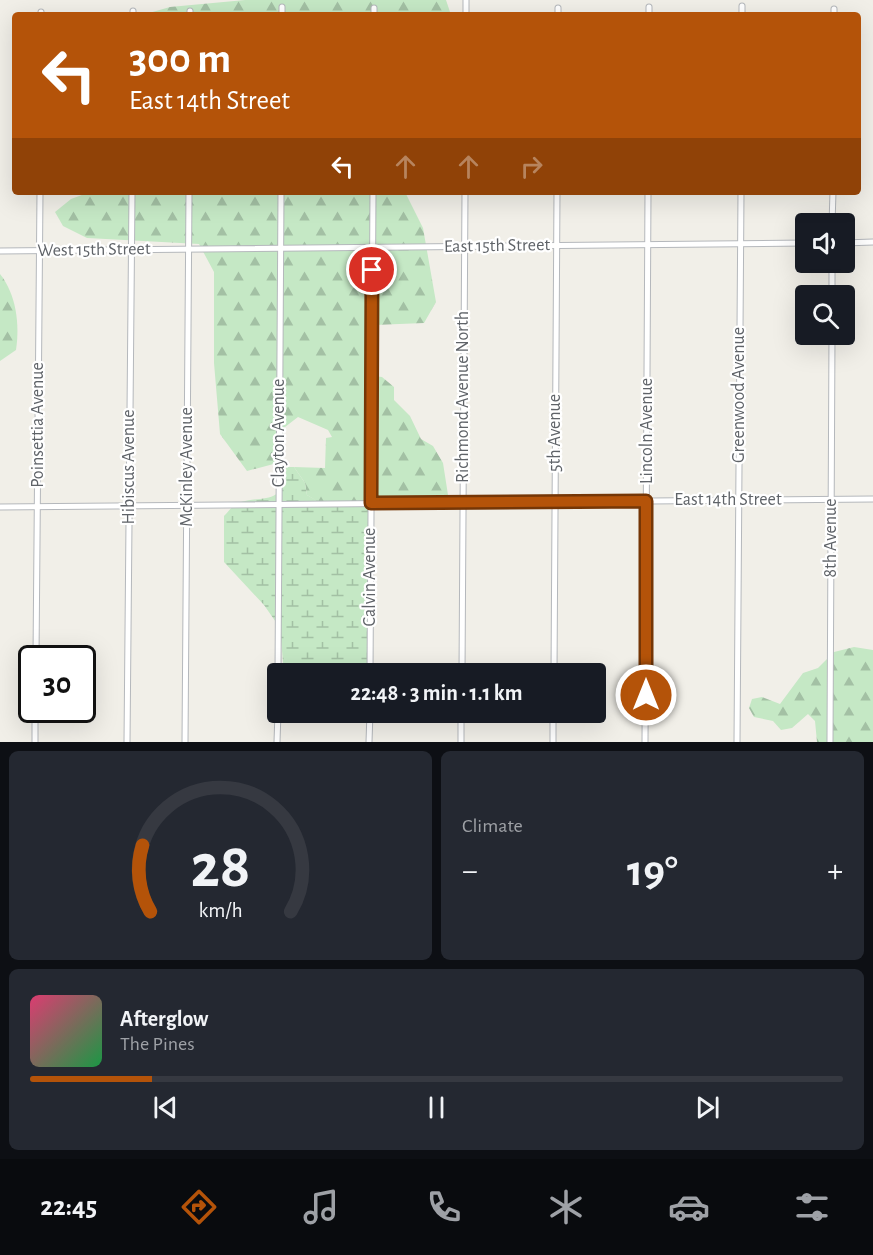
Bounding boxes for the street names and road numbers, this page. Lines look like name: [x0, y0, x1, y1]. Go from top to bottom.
street label: East 15th Street: [444, 236, 550, 256]
street label: West 15th Street: [37, 240, 151, 260]
street label: Richmond Avenue North: [454, 311, 472, 483]
street label: Greenwood Avenue: [730, 327, 748, 463]
street label: Poinsettia Avenue: [29, 362, 47, 488]
street label: Lincoln Avenue: [638, 378, 656, 484]
street label: Clayton Avenue: [270, 379, 288, 487]
street label: 5th Avenue: [546, 394, 564, 472]
street label: McKinley Avenue: [178, 407, 196, 527]
street label: Hibiscus Avenue: [120, 409, 138, 525]
street label: East 14th Street: [674, 491, 782, 509]
street label: 8th Avenue: [822, 498, 840, 578]
street label: Calvin Avenue: [361, 528, 379, 626]

